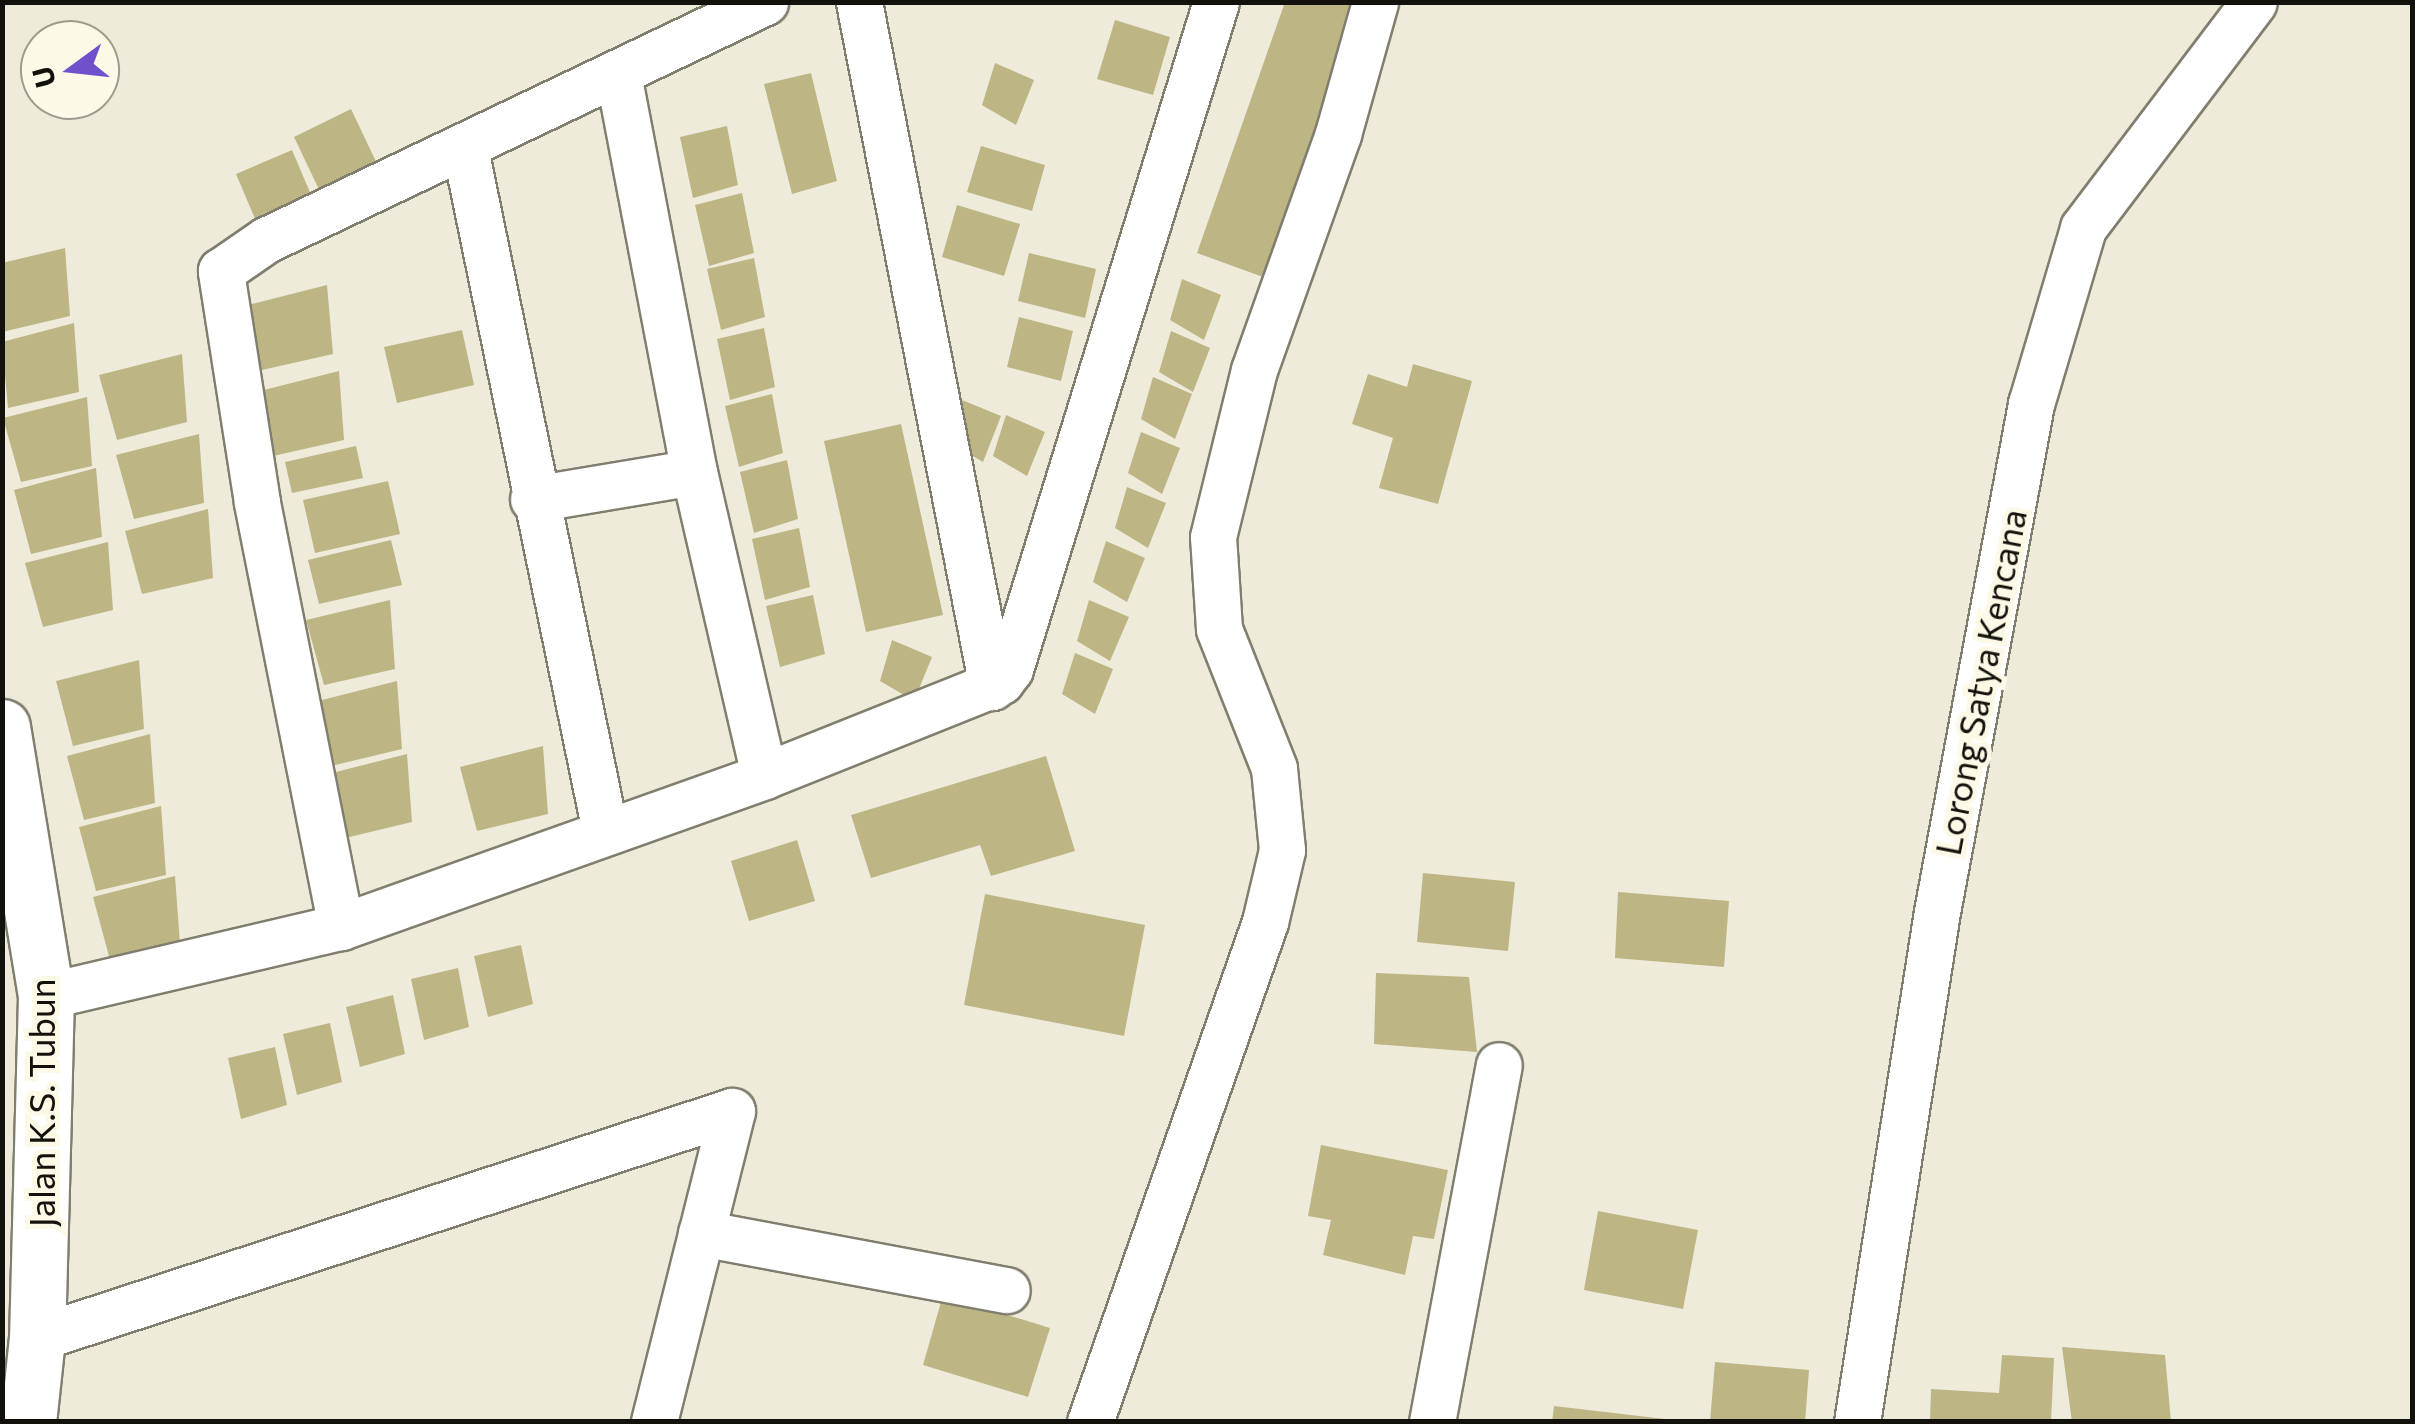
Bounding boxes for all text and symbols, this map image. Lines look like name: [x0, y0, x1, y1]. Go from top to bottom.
north arrow: [20, 20, 120, 120]
text: U: [24, 63, 62, 92]
street label: Lorong Satya Kencana: [1926, 505, 2034, 859]
street label: Jalan K.S. Tubun: [20, 978, 62, 1228]

